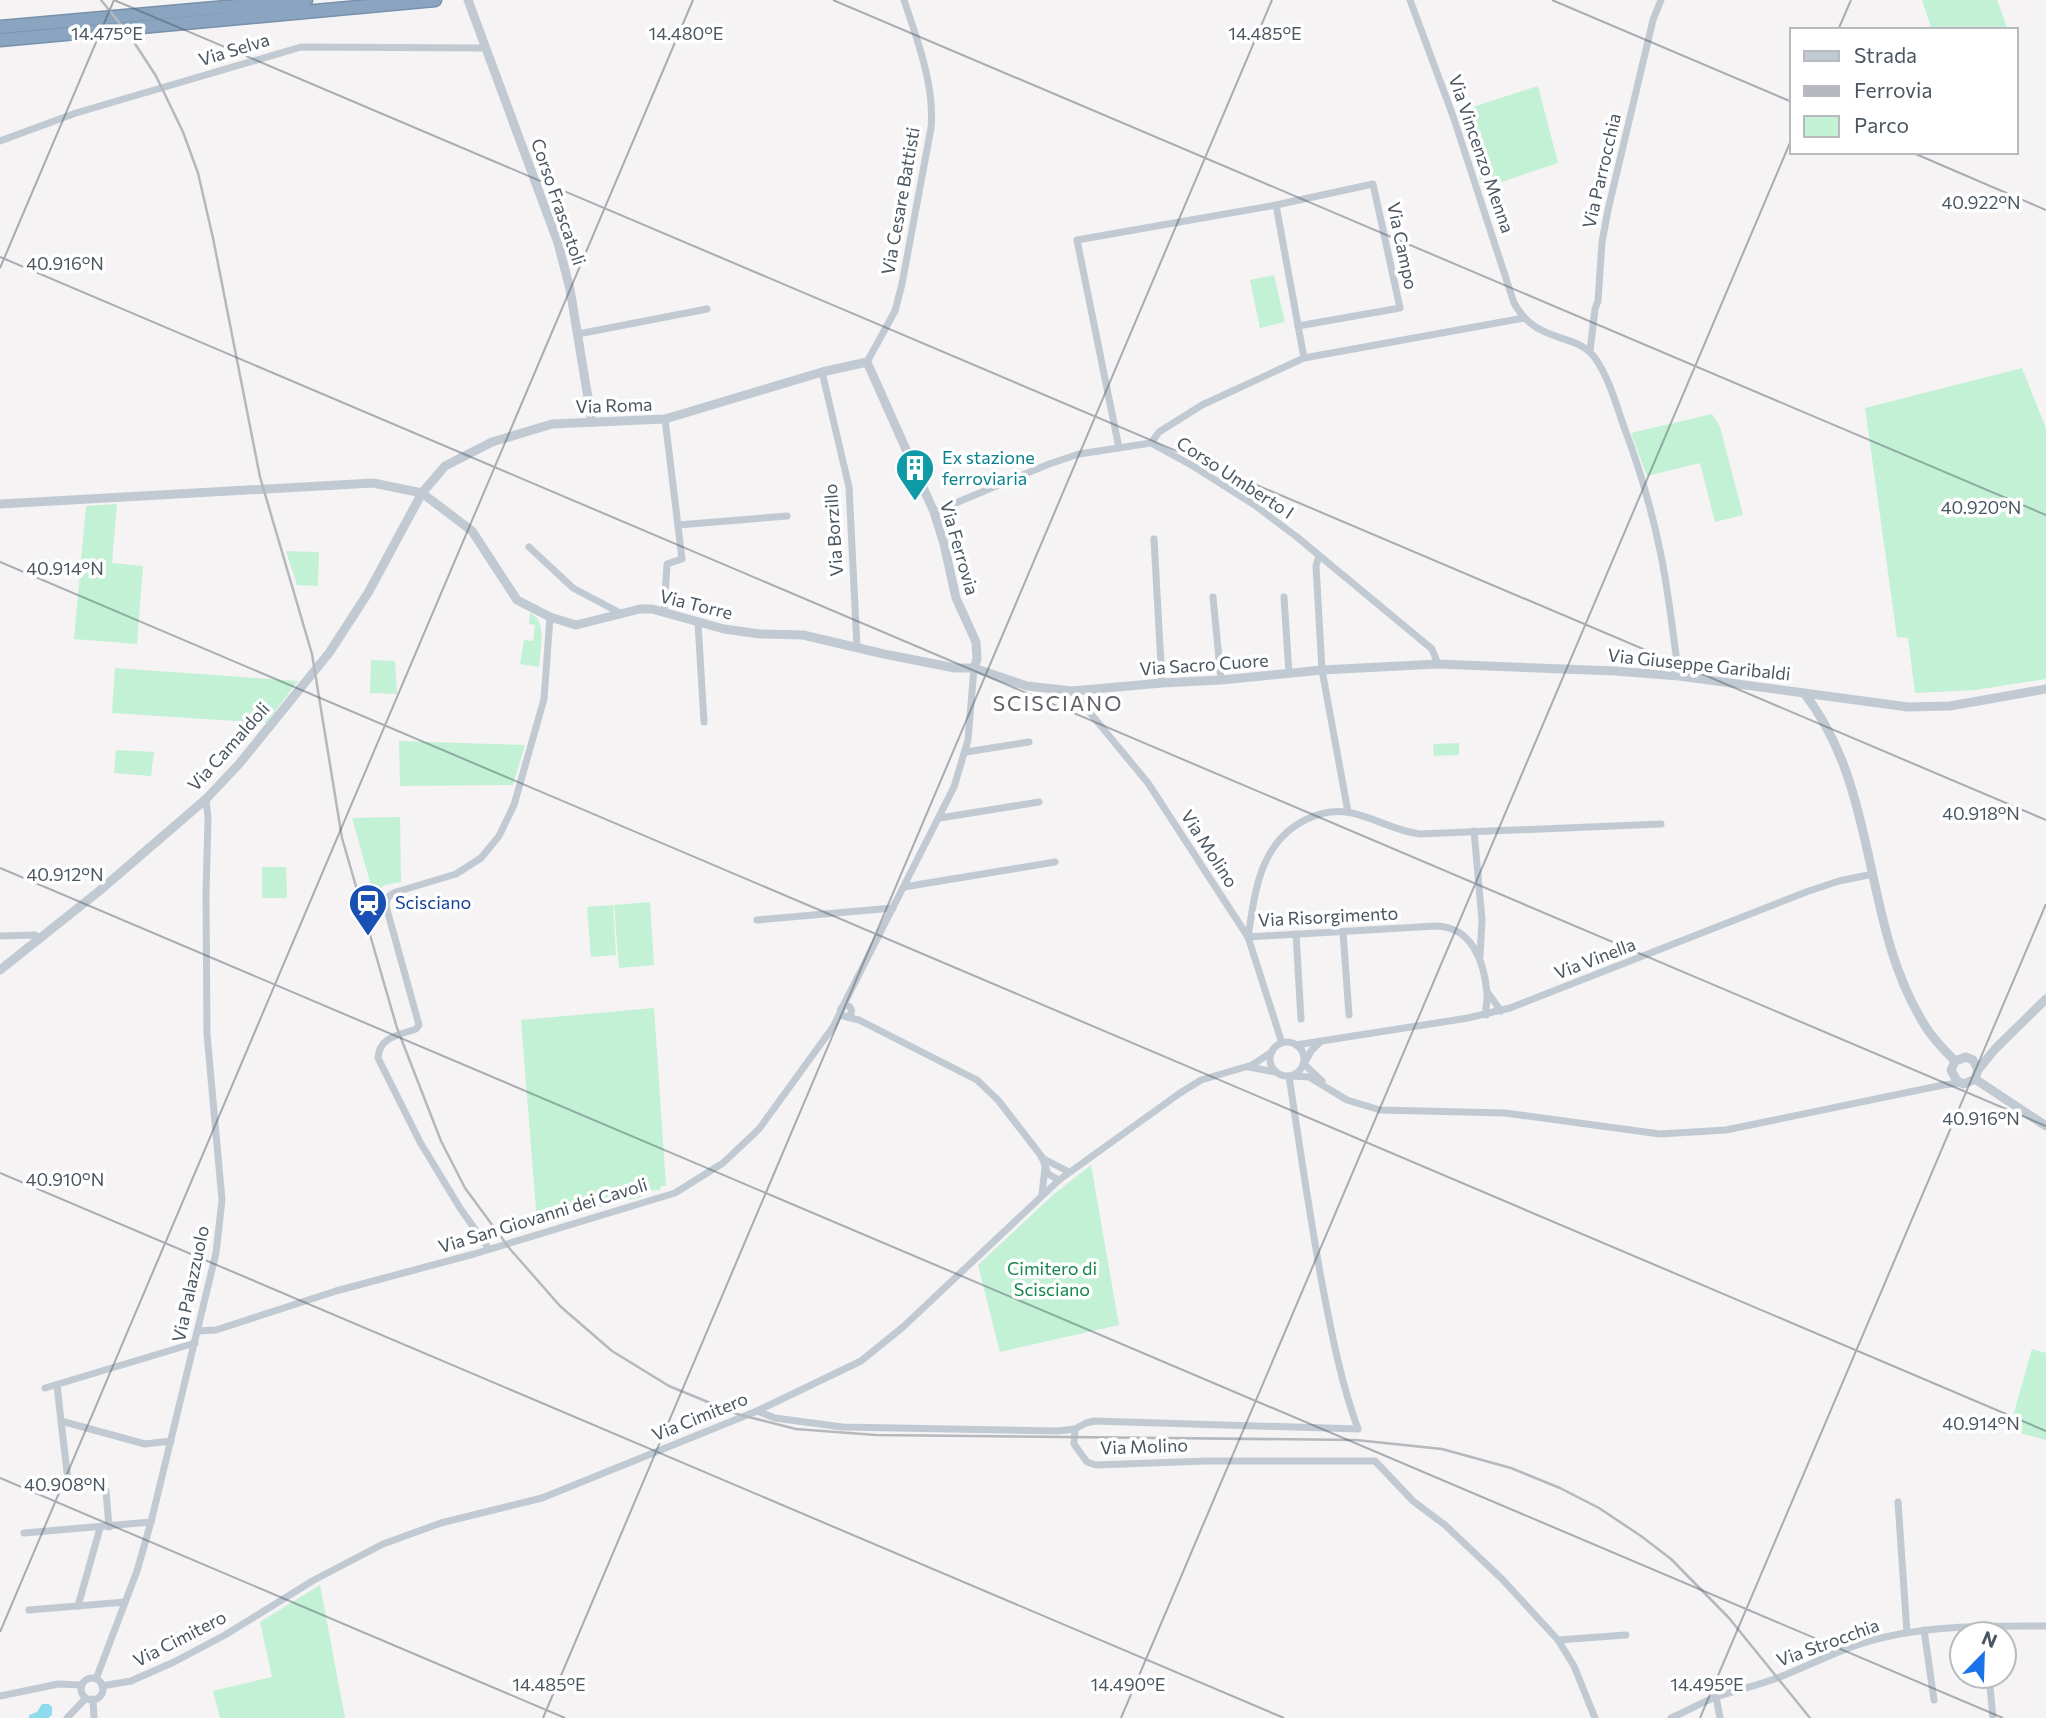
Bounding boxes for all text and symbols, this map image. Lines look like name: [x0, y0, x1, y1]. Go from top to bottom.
text: 14.475°E: [71, 22, 143, 44]
text: 14.480°E: [649, 22, 723, 44]
text: 14.485°E: [1228, 22, 1302, 44]
street label: Via Selva: [196, 28, 272, 70]
legend: [1790, 28, 2018, 154]
text: Strada: [1854, 42, 1917, 67]
street label: Via Vincenzo Menna: [1445, 72, 1519, 236]
text: Ferrovia: [1854, 77, 1932, 102]
street label: Via Parrocchia: [1577, 111, 1625, 231]
text: Parco: [1854, 112, 1909, 137]
street label: Via Cesare Battisti: [876, 125, 924, 276]
street label: Corso Frascatoli: [527, 135, 591, 268]
text: 40.922°N: [1941, 191, 2021, 213]
street label: Via Campo: [1383, 200, 1423, 291]
text: 40.916°N: [26, 252, 104, 274]
street label: Via Roma: [575, 393, 653, 417]
street label: Corso Umberto I: [1173, 431, 1298, 523]
place label: Ex stazione ferroviaria: [942, 446, 1035, 489]
building icon: Ex stazione ferroviaria: [894, 447, 936, 502]
street label: Via Borzillo: [819, 483, 847, 577]
text: 40.920°N: [1941, 496, 2021, 518]
street label: Via Ferrovia: [936, 498, 984, 597]
text: 40.914°N: [26, 557, 104, 579]
street label: Via Torre: [658, 584, 735, 624]
street label: Via Giuseppe Garibaldi: [1607, 643, 1792, 685]
street label: Via Sacro Cuore: [1139, 649, 1269, 679]
district label: SCISCIANO: [993, 690, 1123, 715]
street label: Via Camaldoli: [183, 697, 274, 795]
text: 40.918°N: [1942, 802, 2020, 824]
street label: Via Molino: [1177, 806, 1243, 891]
text: 40.912°N: [27, 863, 103, 885]
station icon: Scisciano: [347, 882, 389, 937]
place label: Scisciano: [395, 891, 471, 913]
street label: Via Risorgimento: [1257, 901, 1399, 931]
street label: Via Vinella: [1551, 933, 1638, 984]
text: 40.916°N: [1942, 1107, 2020, 1129]
text: 40.910°N: [26, 1168, 104, 1190]
street label: Via San Giovanni dei Cavoli: [436, 1173, 650, 1257]
street label: Via Palazzuolo: [167, 1224, 213, 1344]
park label: Cimitero di Scisciano: [1007, 1257, 1097, 1300]
street label: Via Cimitero: [648, 1387, 751, 1445]
text: 40.914°N: [1942, 1412, 2020, 1434]
street label: Via Molino: [1100, 1433, 1188, 1459]
text: 40.908°N: [24, 1473, 106, 1495]
street label: Via Cimitero: [129, 1605, 230, 1671]
street label: Via Strocchia: [1773, 1613, 1882, 1671]
north arrow: [1948, 1620, 2018, 1690]
text: N: [1979, 1626, 2001, 1652]
text: 14.485°E: [512, 1673, 586, 1695]
text: 14.490°E: [1091, 1673, 1165, 1695]
text: 14.495°E: [1670, 1673, 1744, 1695]

